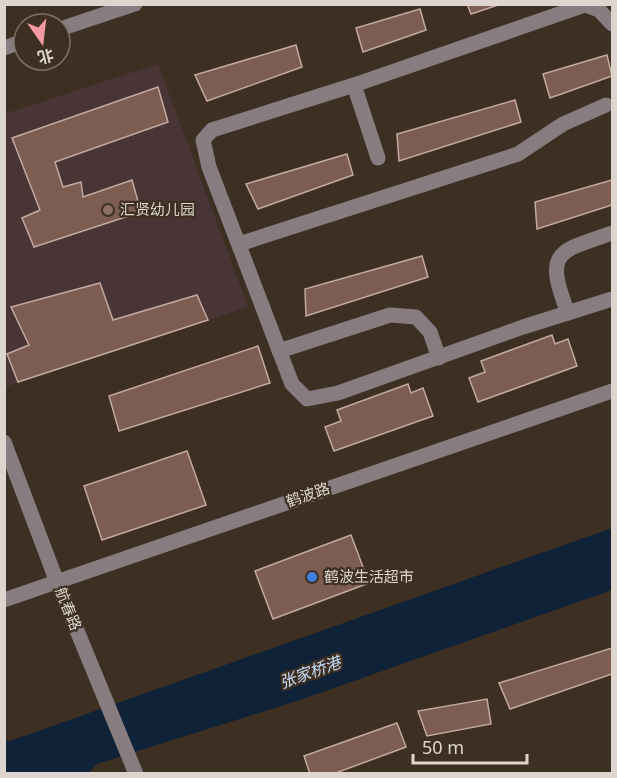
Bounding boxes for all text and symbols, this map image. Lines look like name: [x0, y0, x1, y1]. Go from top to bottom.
north arrow: [12, 12, 72, 72]
text: 北: [35, 44, 56, 69]
place label: 汇贤幼儿园: [120, 199, 195, 219]
marker: 汇贤幼儿园: [101, 203, 115, 217]
street label: 鹤波路: [283, 477, 332, 511]
place label: 鹤波生活超市: [324, 566, 414, 586]
marker: 鹤波生活超市: [305, 570, 319, 584]
street label: 航春路: [51, 584, 87, 633]
water label: 张家桥港: [276, 650, 346, 693]
scale bar: [413, 727, 527, 765]
text: 50 m: [422, 735, 464, 759]

